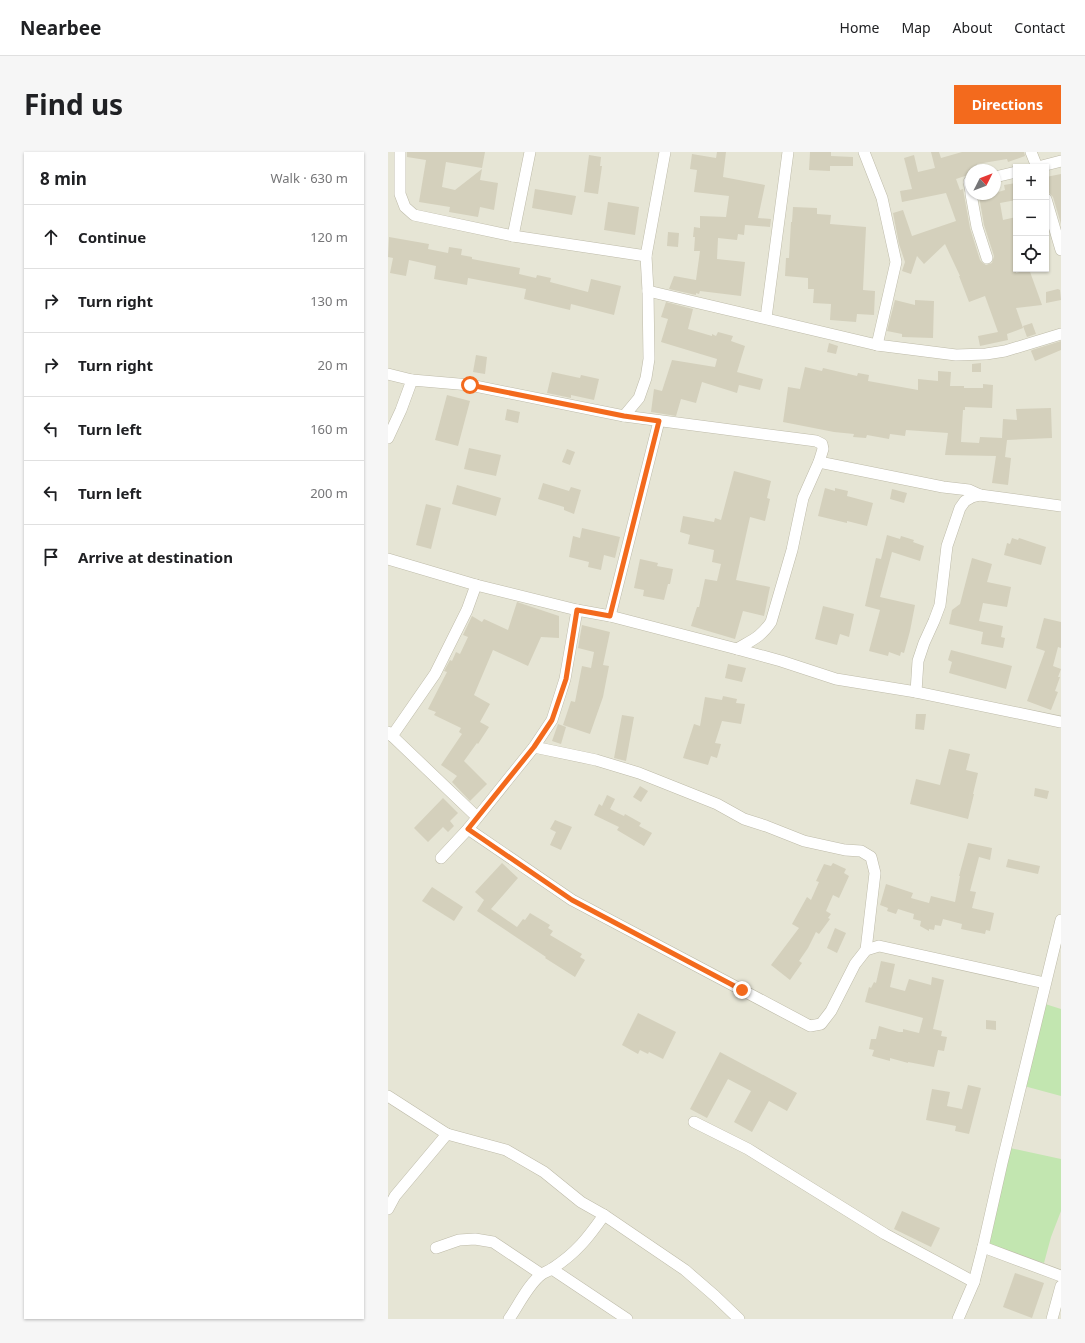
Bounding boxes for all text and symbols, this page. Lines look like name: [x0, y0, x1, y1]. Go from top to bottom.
text: Nearbee: [20, 15, 101, 41]
text: Home: [840, 18, 879, 37]
text: Map: [901, 18, 931, 37]
text: About: [953, 18, 992, 37]
text: Contact: [1014, 18, 1065, 37]
text: Find us: [24, 85, 123, 123]
button: Directions: [954, 85, 1061, 124]
north arrow: [965, 164, 1001, 200]
map controls: [1013, 164, 1049, 272]
button: +: [1013, 164, 1049, 200]
text: 8 min: [40, 167, 87, 190]
text: Walk · 630 m: [270, 169, 348, 187]
button: −: [1013, 200, 1049, 236]
icon: ahead: [40, 226, 62, 248]
text: Continue: [78, 227, 146, 247]
text: 120 m: [310, 228, 348, 246]
button: locate: [1013, 236, 1049, 272]
icon: right: [40, 290, 62, 312]
text: Turn right: [78, 291, 153, 311]
text: 130 m: [310, 292, 348, 310]
icon: right: [40, 354, 62, 376]
text: Turn right: [78, 355, 153, 375]
text: 20 m: [318, 356, 348, 374]
route start: [461, 376, 479, 394]
icon: left: [40, 418, 62, 440]
text: Turn left: [78, 419, 142, 439]
text: 160 m: [310, 420, 348, 438]
icon: left: [40, 482, 62, 504]
text: Turn left: [78, 483, 142, 503]
text: 200 m: [310, 484, 348, 502]
icon: arrive: [40, 546, 62, 568]
text: Arrive at destination: [78, 547, 233, 567]
route end: [733, 981, 751, 999]

